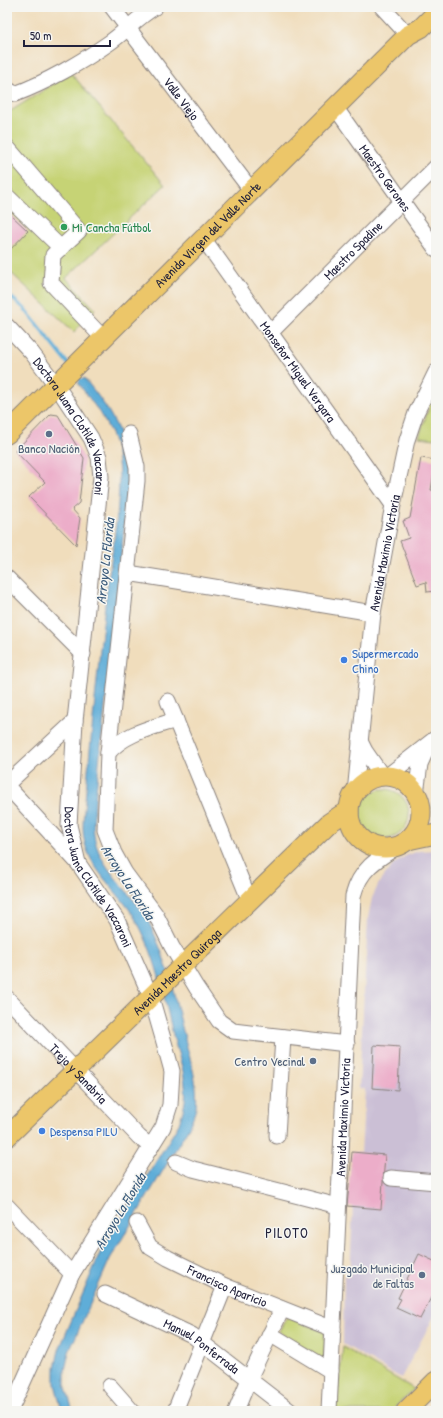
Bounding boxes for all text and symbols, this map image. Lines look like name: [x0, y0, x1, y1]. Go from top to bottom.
scale bar: [24, 22, 110, 48]
text: 50 m: [30, 27, 51, 44]
street label: Valle Viejo: [159, 73, 204, 124]
street label: Maestro Gerones: [355, 141, 416, 215]
street label: Avenida Virgen del Valle Norte: [150, 177, 265, 291]
street label: Maestro Spadine: [319, 217, 386, 284]
place label: Mi Cancha Fútbol: [72, 218, 151, 236]
marker: Mi Cancha Fútbol: [59, 222, 69, 232]
street label: Monseñor Miguel Vergara: [256, 317, 340, 426]
street label: Doctora Juana Clotilde Vaccaroni: [29, 354, 110, 496]
marker: Banco Nación: [44, 429, 54, 439]
place label: Banco Nación: [18, 439, 80, 457]
street label: Avenida Maximio Victoria: [364, 493, 404, 613]
water label: Arroyo La Florida: [91, 516, 120, 605]
place label: Supermercado Chino: [352, 644, 418, 677]
marker: Supermercado Chino: [339, 655, 349, 665]
street label: Doctora Juana Clotilde Vaccaroni: [60, 806, 137, 950]
water label: Arroyo La Florida: [96, 840, 161, 925]
street label: Avenida Maestro Quiroga: [128, 924, 225, 1019]
street label: Trejo y Sanabria: [46, 1039, 112, 1107]
place label: Centro Vecinal: [234, 1052, 306, 1070]
marker: Centro Vecinal: [308, 1056, 318, 1066]
street label: Avenida Maximio Victoria: [331, 1058, 354, 1177]
place label: Despensa PILU: [50, 1122, 117, 1140]
marker: Despensa PILU: [37, 1126, 47, 1136]
water label: Arroyo La Florida: [89, 1168, 152, 1253]
district label: PILOTO: [265, 1223, 309, 1242]
place label: Juzgado Municipal de Faltas: [330, 1259, 415, 1292]
street label: Francisco Aparicio: [184, 1260, 270, 1311]
marker: Juzgado Municipal de Faltas: [417, 1270, 427, 1280]
street label: Manuel Ponferrada: [161, 1314, 243, 1378]

